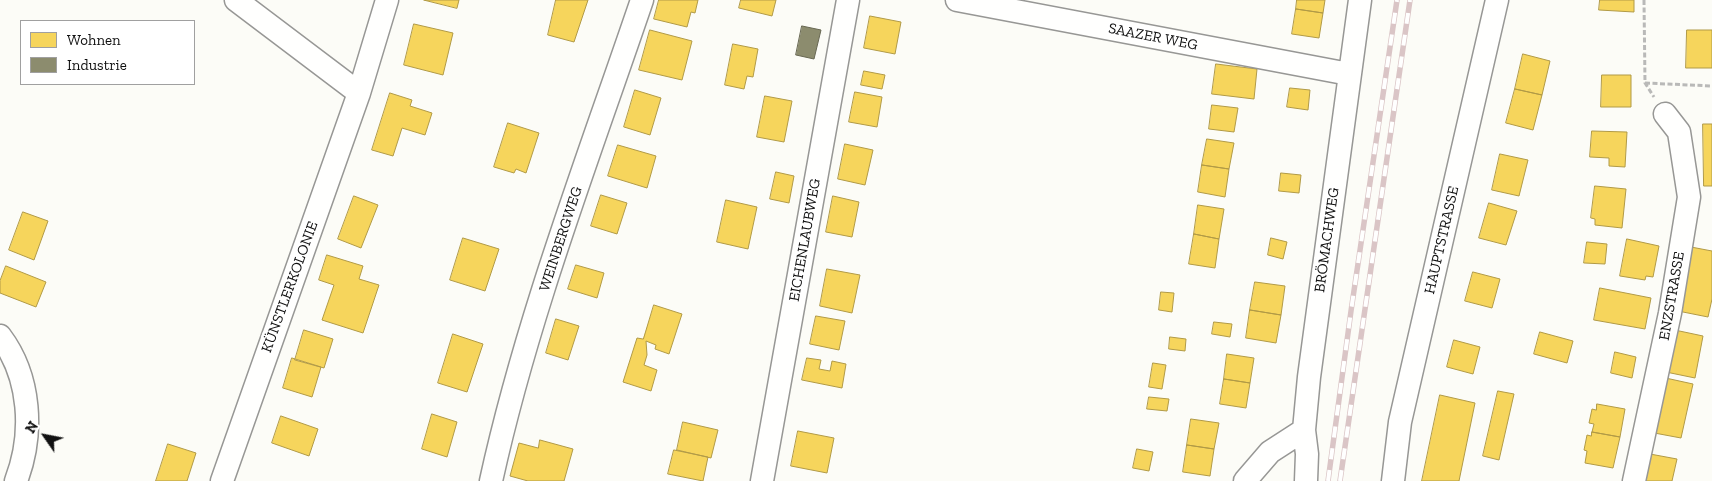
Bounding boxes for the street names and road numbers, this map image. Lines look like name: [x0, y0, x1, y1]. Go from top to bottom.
street label: SAAZER WEG: [1107, 20, 1199, 54]
street label: EICHENLAUBWEG: [785, 177, 825, 303]
street label: WEINBERGWEG: [536, 184, 586, 294]
street label: HAUPTSTRASSE: [1421, 184, 1463, 296]
street label: BRÖMACHWEG: [1311, 186, 1343, 294]
street label: KÜNSTLERKOLONIE: [258, 219, 322, 355]
street label: ENZSTRASSE: [1655, 250, 1689, 342]

